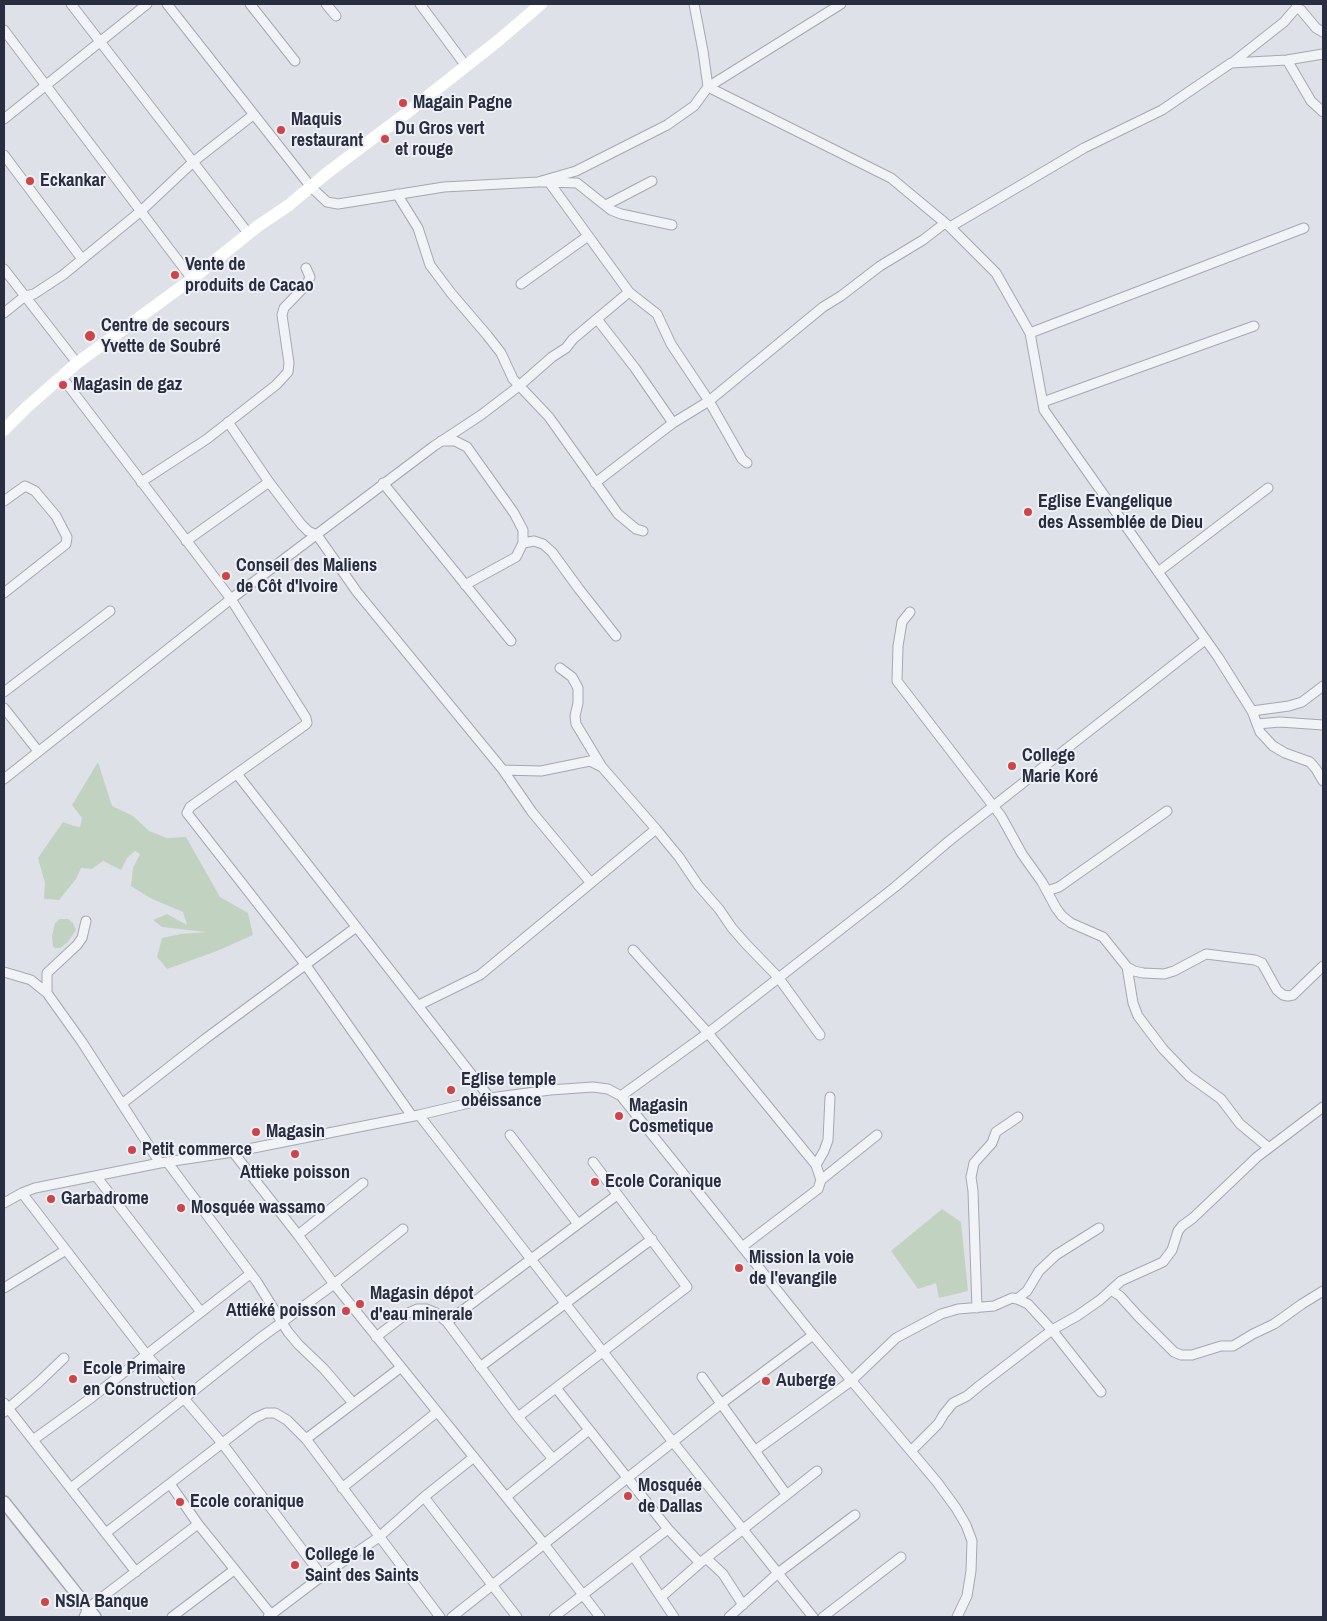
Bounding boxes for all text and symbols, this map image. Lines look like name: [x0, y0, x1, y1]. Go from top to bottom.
place label: Magain Pagne: [413, 92, 512, 114]
marker: Magain Pagne: [397, 97, 409, 109]
place label: Maquis restaurant: [291, 109, 363, 152]
place label: Du Gros vert et rouge: [395, 118, 484, 160]
marker: Maquis restaurant: [275, 124, 287, 136]
marker: Du Gros vert et rouge: [379, 133, 391, 145]
place label: Eckankar: [40, 170, 106, 192]
marker: Eckankar: [24, 175, 36, 187]
place label: Vente de produits de Cacao: [185, 254, 314, 296]
marker: Vente de produits de Cacao: [169, 269, 181, 281]
place label: Centre de secours Yvette de Soubré: [101, 315, 230, 358]
marker: Centre de secours Yvette de Soubré: [83, 329, 97, 343]
place label: Magasin de gaz: [73, 374, 182, 396]
marker: Magasin de gaz: [57, 379, 69, 391]
place label: Eglise Evangelique des Assemblée de Dieu: [1038, 491, 1203, 534]
marker: Eglise Evangelique des Assemblée de Dieu: [1022, 506, 1034, 518]
place label: Conseil des Maliens de Côt d'Ivoire: [236, 555, 377, 598]
marker: Conseil des Maliens de Côt d'Ivoire: [220, 570, 232, 582]
place label: College Marie Koré: [1022, 745, 1098, 788]
marker: College Marie Koré: [1006, 760, 1018, 772]
place label: Eglise temple obéissance: [461, 1069, 556, 1112]
marker: Eglise temple obéissance: [445, 1084, 457, 1096]
place label: Magasin Cosmetique: [629, 1095, 713, 1138]
marker: Magasin Cosmetique: [613, 1110, 625, 1122]
place label: Magasin: [266, 1121, 325, 1143]
marker: Magasin: [250, 1126, 262, 1138]
place label: Petit commerce: [142, 1139, 252, 1161]
marker: Petit commerce: [126, 1144, 138, 1156]
marker: Attieke poisson: [289, 1148, 301, 1160]
place label: Attieke poisson: [240, 1162, 350, 1184]
place label: Ecole Coranique: [605, 1171, 721, 1193]
marker: Ecole Coranique: [589, 1176, 601, 1188]
place label: Garbadrome: [61, 1188, 149, 1210]
marker: Garbadrome: [45, 1193, 57, 1205]
place label: Mosquée wassamo: [191, 1197, 326, 1219]
marker: Mosquée wassamo: [175, 1202, 187, 1214]
place label: Mission la voie de l'evangile: [749, 1247, 854, 1290]
marker: Mission la voie de l'evangile: [733, 1262, 745, 1274]
place label: Magasin dépot d'eau minerale: [370, 1283, 473, 1326]
marker: Magasin dépot d'eau minerale: [354, 1298, 366, 1310]
place label: Attiéké poisson: [226, 1300, 336, 1322]
marker: Attiéké poisson: [340, 1305, 352, 1317]
place label: Ecole Primaire en Construction: [83, 1358, 196, 1400]
place label: Auberge: [776, 1370, 836, 1392]
marker: Ecole Primaire en Construction: [67, 1373, 79, 1385]
marker: Auberge: [760, 1375, 772, 1387]
place label: Mosquée de Dallas: [638, 1475, 703, 1518]
marker: Mosquée de Dallas: [622, 1490, 634, 1502]
place label: Ecole coranique: [190, 1491, 304, 1513]
marker: Ecole coranique: [174, 1496, 186, 1508]
place label: College le Saint des Saints: [305, 1544, 419, 1586]
marker: College le Saint des Saints: [289, 1559, 301, 1571]
place label: NSIA Banque: [55, 1591, 148, 1613]
marker: NSIA Banque: [39, 1596, 51, 1608]

